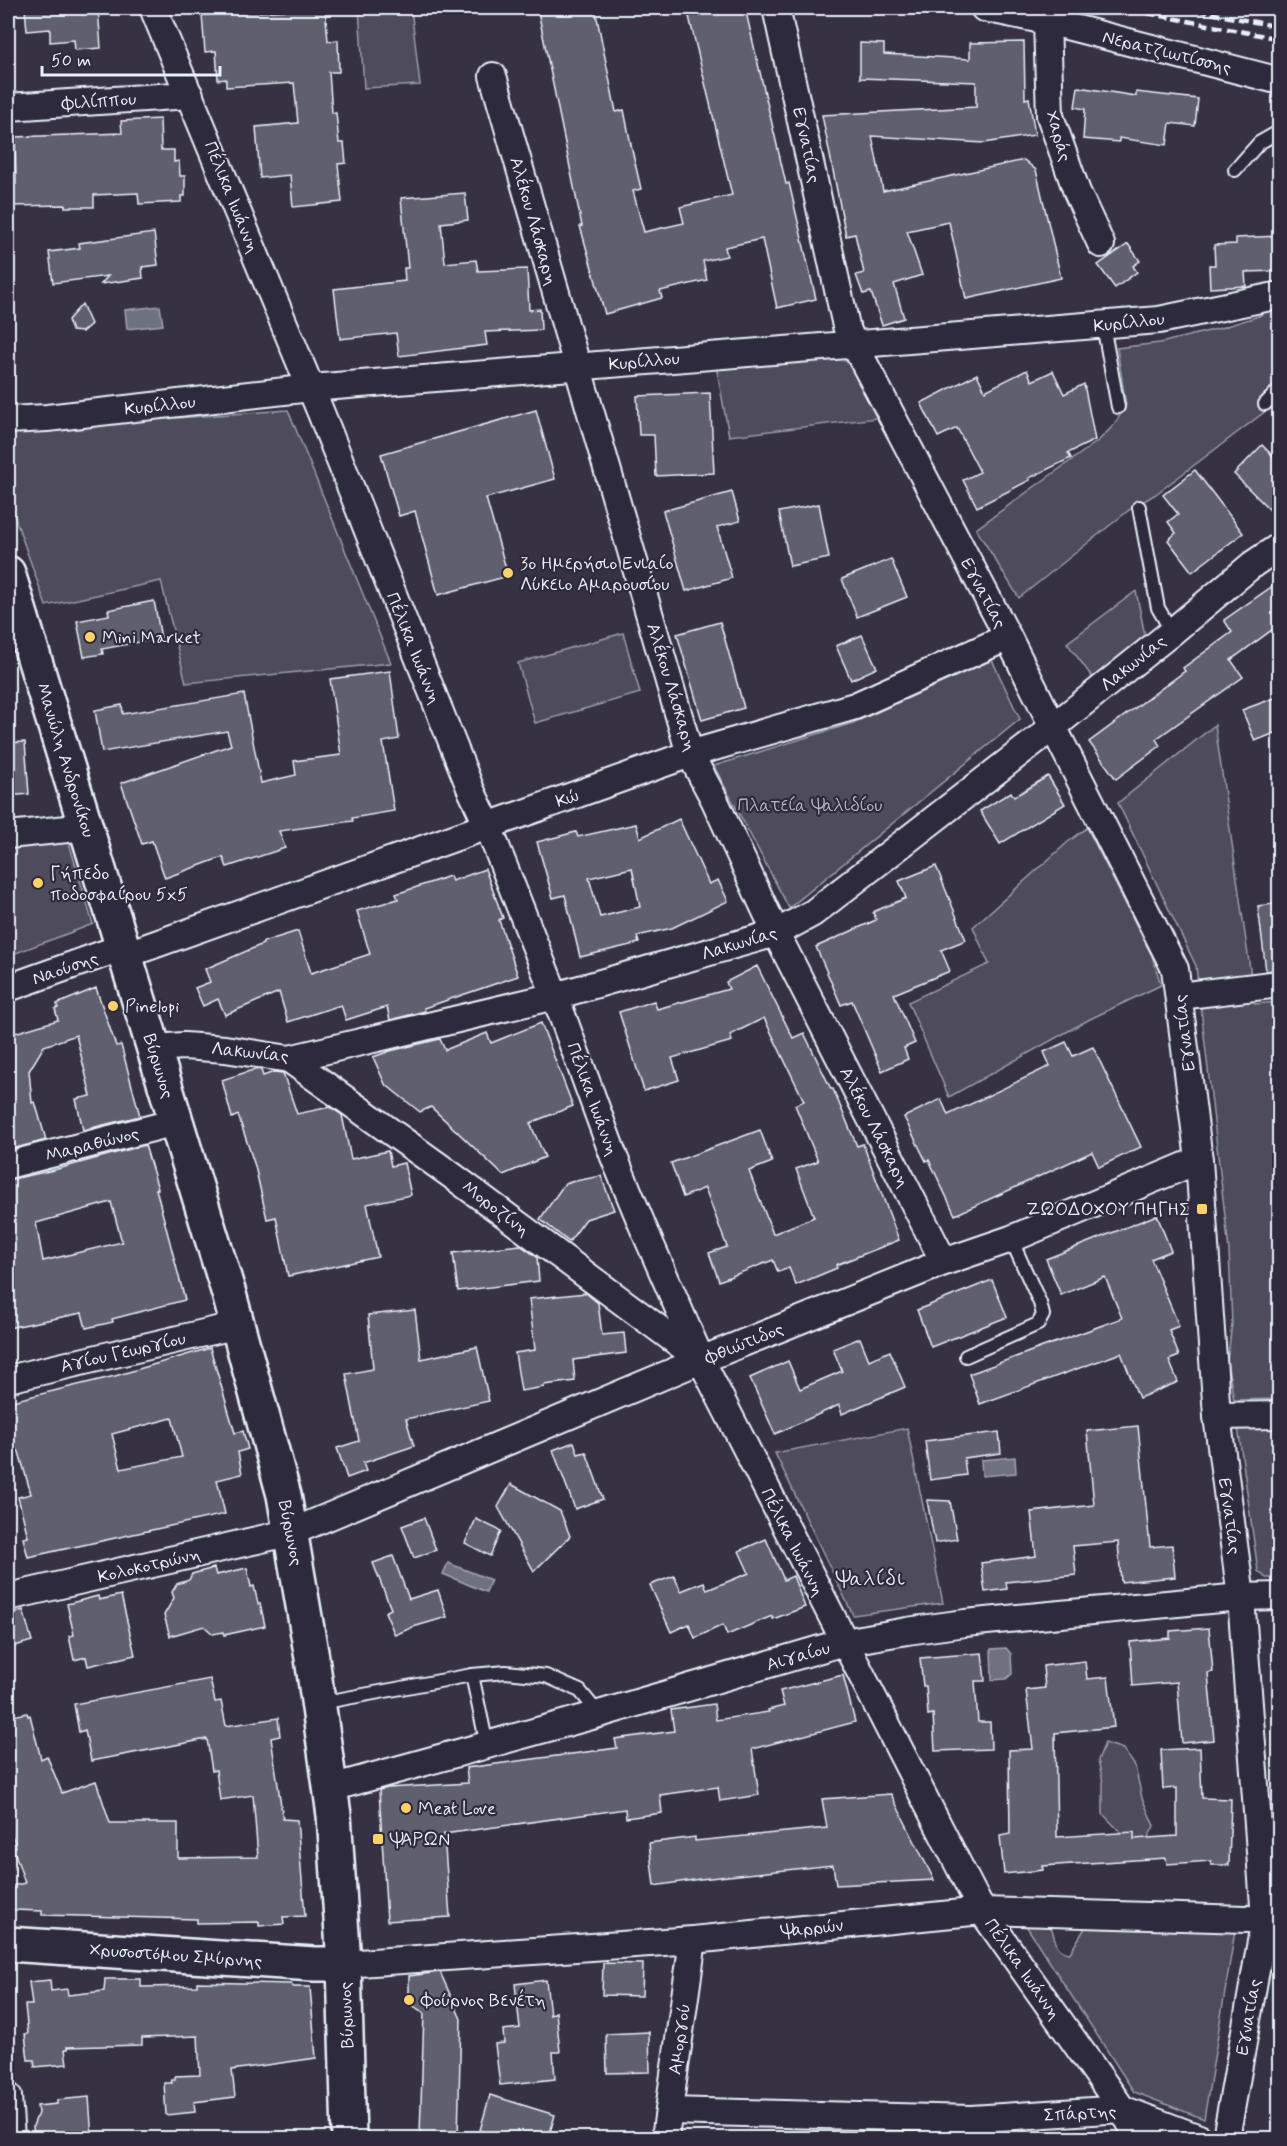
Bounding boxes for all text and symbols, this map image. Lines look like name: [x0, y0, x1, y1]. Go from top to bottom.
street label: Νερατζιωτίσσης: [1100, 25, 1234, 81]
scale bar: [42, 39, 220, 77]
text: 50 m: [51, 49, 91, 73]
street label: Φιλίππου: [60, 87, 137, 117]
street label: Εγνατίας: [786, 105, 826, 186]
street label: Χαράς: [1039, 108, 1077, 165]
street label: Πέλικα Ιωάννη: [198, 138, 265, 257]
street label: Αλέκου Λάσκαρη: [503, 154, 564, 288]
street label: Κυρίλλου: [1092, 307, 1166, 339]
street label: Κυρίλλου: [607, 347, 681, 377]
street label: Κυρίλλου: [123, 390, 197, 422]
place label: 3ο Ημερήσιο Ενιαίο Λύκειο Αμαρουσίου: [520, 552, 674, 597]
street label: Εγνατίας: [954, 554, 1012, 633]
marker: 3ο Ημερήσιο Ενιαίο Λύκειο Αμαρουσίου: [501, 566, 515, 580]
street label: Πέλικα Ιωάννη: [380, 589, 447, 708]
street label: Αλέκου Λάσκαρη: [640, 620, 703, 754]
place label: Mini Market: [102, 626, 201, 650]
marker: Mini Market: [83, 630, 97, 644]
street label: Λακωνίας: [1096, 630, 1172, 698]
street label: Μανώλη Ανδρονίκου: [30, 680, 100, 841]
street label: Κώ: [552, 784, 582, 814]
park label: Πλατεία Ψαλιδίου: [738, 794, 882, 818]
place label: Γήπεδο ποδοσφαίρου 5x5: [50, 862, 188, 907]
marker: Γήπεδο ποδοσφαίρου 5x5: [31, 876, 45, 890]
street label: Λακωνίας: [699, 921, 780, 967]
street label: Ναούσης: [29, 946, 102, 991]
street label: Εγνατίας: [1168, 993, 1202, 1073]
place label: Pinelopi: [125, 995, 179, 1019]
marker: Pinelopi: [106, 999, 120, 1013]
street label: Βύρωνος: [137, 1031, 179, 1102]
street label: Λακωνίας: [210, 1037, 290, 1069]
street label: Πέλικα Ιωάννη: [561, 1039, 625, 1159]
street label: Αλέκου Λάσκαρη: [833, 1062, 916, 1192]
street label: Μαραθώνος: [43, 1122, 142, 1168]
street label: Μοροζίνη: [457, 1175, 534, 1242]
place label: ΖΩΟΔΟΧΟΥ ΠΗΓΗΣ: [1026, 1198, 1190, 1222]
marker: ΖΩΟΔΟΧΟΥ ΠΗΓΗΣ: [1195, 1202, 1209, 1216]
street label: Φθιώτιδος: [701, 1317, 787, 1371]
street label: Αγίου Γεωργίου: [58, 1327, 188, 1379]
street label: Εγνατίας: [1212, 1476, 1246, 1556]
street label: Πέλικα Ιωάννη: [754, 1484, 831, 1601]
street label: Βύρωνος: [272, 1498, 308, 1568]
street label: Κολοκοτρώνη: [95, 1542, 203, 1589]
district label: Ψαλίδι: [835, 1566, 906, 1593]
street label: Αιγαίου: [764, 1636, 833, 1677]
place label: Meat Love: [418, 1797, 496, 1821]
marker: Meat Love: [399, 1801, 413, 1815]
place label: ΨΑΡΩΝ: [389, 1828, 450, 1852]
marker: ΨΑΡΩΝ: [371, 1832, 385, 1846]
street label: Ψαρρών: [779, 1914, 844, 1944]
street label: Πέλικα Ιωάννη: [978, 1914, 1067, 2025]
street label: Χρυσοστόμου Σμύρνης: [89, 1938, 263, 1974]
street label: Εγνατίας: [1230, 1977, 1268, 2057]
street label: Βύρωνος: [334, 1981, 360, 2049]
place label: Φούρνος Βενέτη: [420, 1988, 546, 2013]
marker: Φούρνος Βενέτη: [402, 1993, 416, 2007]
street label: Αμοργού: [663, 2002, 697, 2076]
street label: Σπάρτης: [1043, 2100, 1117, 2128]

